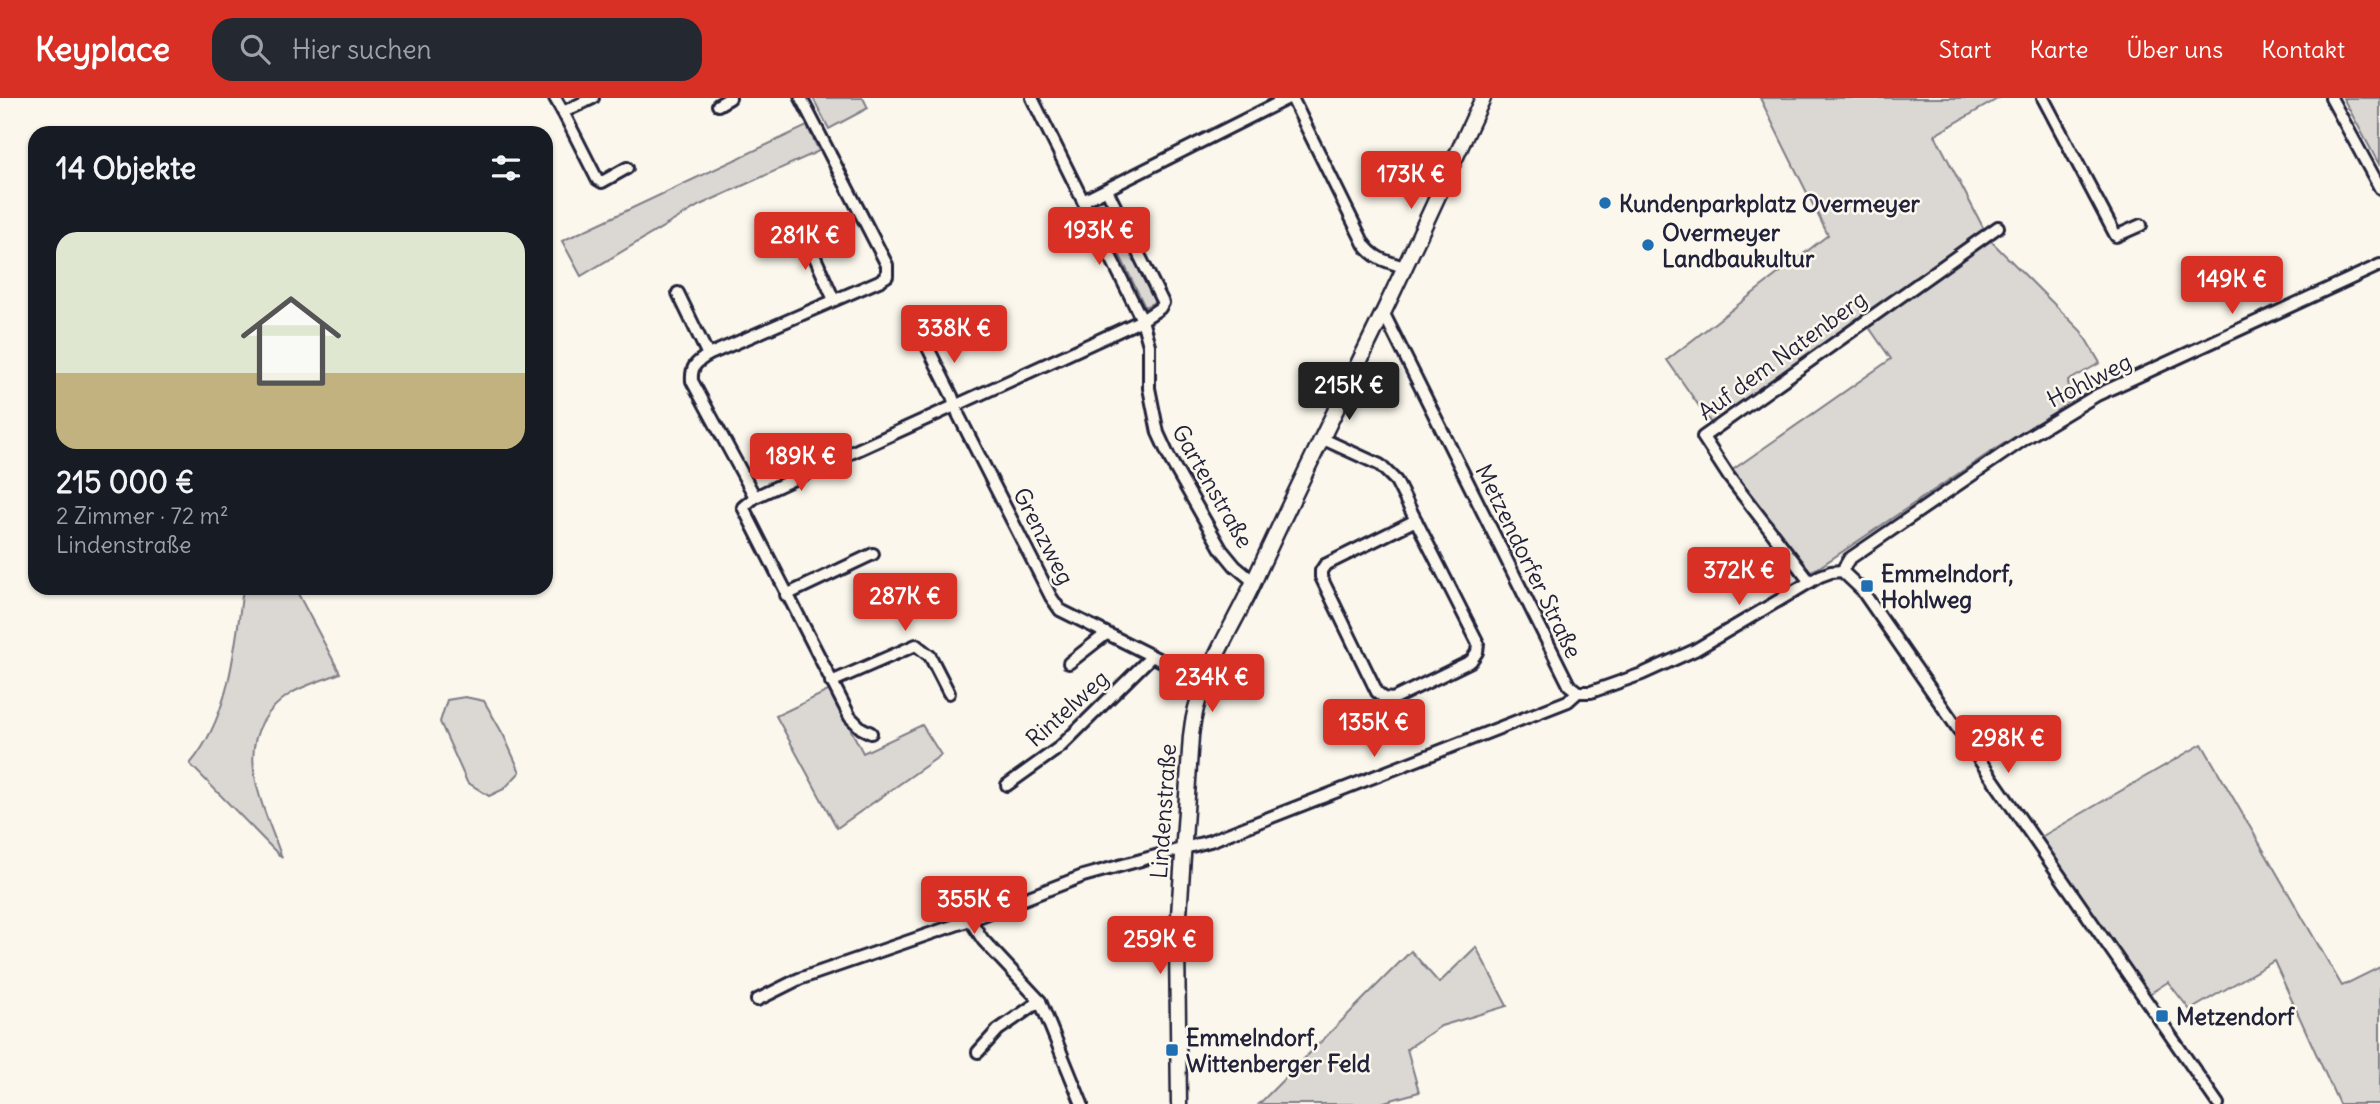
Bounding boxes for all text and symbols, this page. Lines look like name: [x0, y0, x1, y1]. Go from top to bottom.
search box: [212, 18, 702, 81]
text: Keyplace: [35, 28, 170, 70]
icon: search: [236, 30, 274, 68]
text: Hier suchen: [292, 33, 431, 66]
text: Start: [1939, 34, 1991, 64]
text: Karte: [2029, 34, 2088, 64]
text: Über uns: [2126, 34, 2223, 64]
text: Kontakt: [2261, 34, 2345, 64]
text: 14 Objekte: [56, 149, 196, 187]
icon: filters: [487, 149, 525, 187]
pin: 173K €: [1354, 152, 1468, 211]
text: 173K €: [1377, 159, 1445, 188]
place label: Kundenparkplatz Overmeyer: [1619, 189, 1921, 218]
marker: Kundenparkplatz Overmeyer: [1597, 195, 1613, 211]
pin: 193K €: [1042, 208, 1156, 267]
pin: 281K €: [748, 212, 862, 272]
text: 193K €: [1064, 215, 1134, 244]
place label: Overmeyer Landbaukultur: [1662, 218, 1815, 273]
text: 281K €: [770, 220, 840, 249]
marker: Overmeyer Landbaukultur: [1640, 237, 1656, 253]
pin: 149K €: [2175, 256, 2289, 316]
text: 149K €: [2197, 264, 2267, 293]
icon: home: [228, 278, 354, 404]
street label: Auf dem Natenberg: [1692, 284, 1872, 426]
pin: 338K €: [897, 306, 1011, 365]
text: 338K €: [917, 313, 991, 342]
street label: Hohlweg: [2042, 346, 2136, 414]
pin: 215K €: [1292, 362, 1406, 422]
text: 215K €: [1314, 370, 1384, 399]
street label: Gartenstraße: [1166, 419, 1260, 553]
pin: 189K €: [744, 434, 858, 493]
text: 189K €: [766, 441, 836, 470]
street label: Metzendorfer Straße: [1469, 459, 1589, 663]
text: 215 000 €: [56, 463, 194, 501]
street label: Grenzweg: [1007, 482, 1081, 590]
text: 2 Zimmer · 72 m²: [56, 501, 229, 530]
text: Lindenstraße: [56, 530, 192, 559]
pin: 372K €: [1682, 547, 1796, 607]
text: 372K €: [1703, 555, 1775, 584]
place label: Emmelndorf, Hohlweg: [1881, 559, 2013, 614]
pin: 287K €: [848, 574, 962, 633]
marker: Emmelndorf, Hohlweg: [1859, 578, 1875, 594]
text: 287K €: [869, 581, 941, 610]
pin: 234K €: [1155, 654, 1269, 714]
text: 234K €: [1175, 662, 1249, 691]
street label: Rintelweg: [1020, 663, 1114, 753]
pin: 135K €: [1317, 700, 1431, 759]
text: 135K €: [1339, 707, 1409, 736]
pin: 298K €: [1951, 716, 2065, 775]
text: 298K €: [1971, 723, 2045, 752]
street label: Lindenstraße: [1144, 742, 1182, 880]
pin: 355K €: [917, 876, 1031, 936]
text: 355K €: [937, 884, 1011, 913]
pin: 259K €: [1103, 916, 1217, 976]
text: 259K €: [1123, 924, 1197, 953]
place label: Metzendorf: [2176, 1002, 2296, 1031]
marker: Metzendorf: [2154, 1008, 2170, 1024]
place label: Emmelndorf, Wittenberger Feld: [1186, 1023, 1371, 1078]
marker: Emmelndorf, Wittenberger Feld: [1164, 1042, 1180, 1058]

